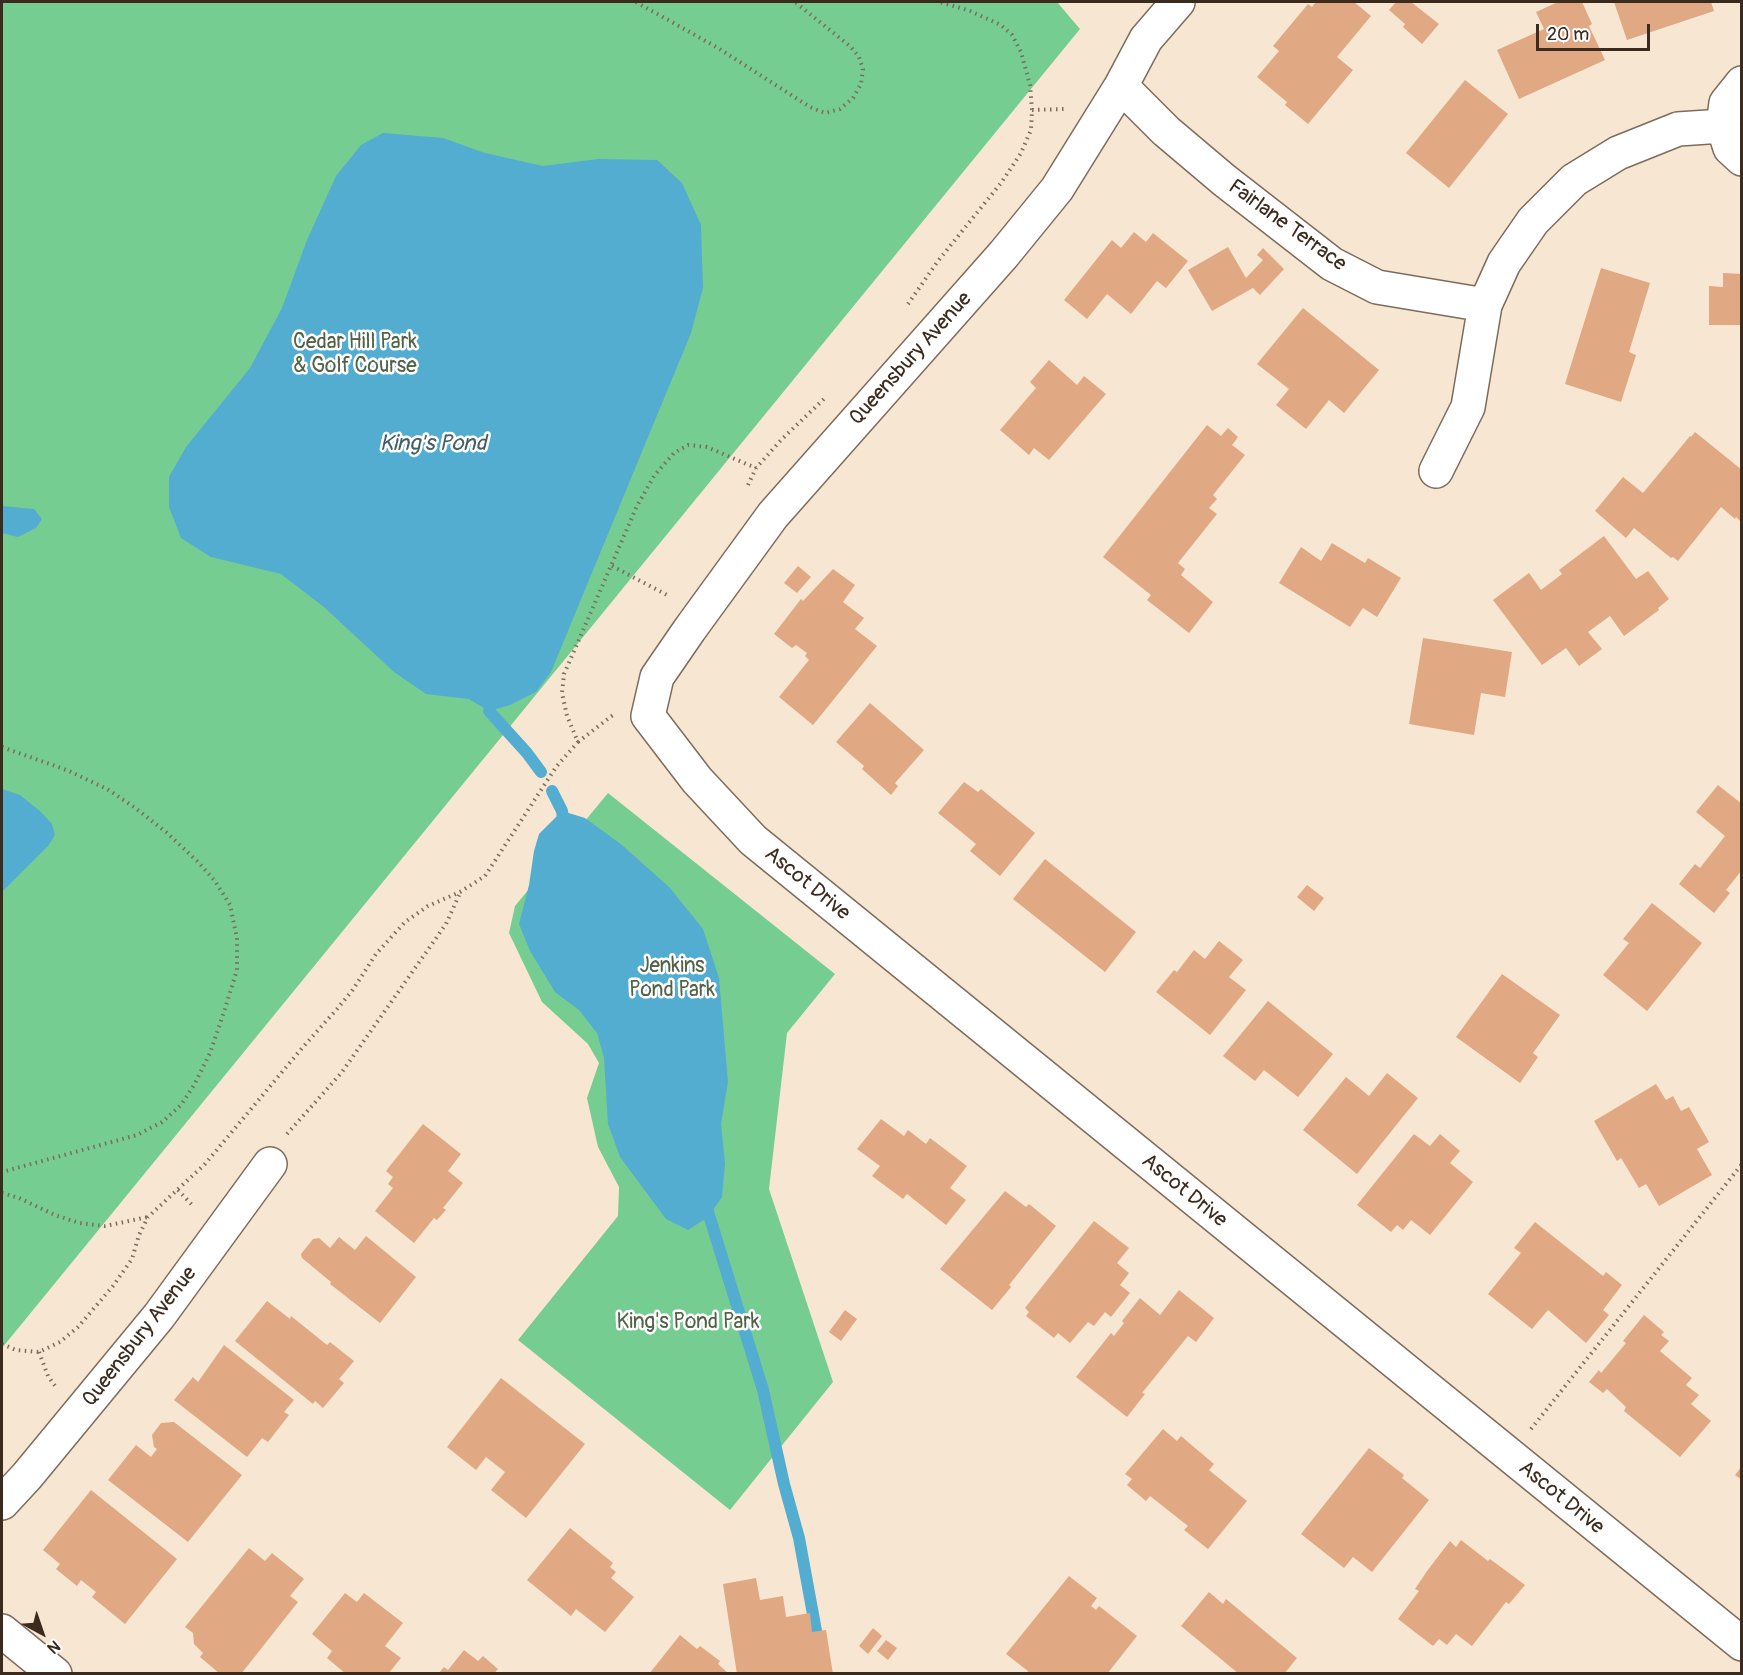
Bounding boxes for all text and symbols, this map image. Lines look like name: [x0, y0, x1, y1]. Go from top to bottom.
scale bar: [1539, 12, 1653, 50]
text: 20 m: [1547, 23, 1589, 46]
street label: Fairlane Terrace: [1223, 175, 1351, 277]
street label: Queensbury Avenue: [844, 287, 978, 431]
park label: Cedar Hill Park & Golf Course: [293, 330, 417, 380]
water label: King's Pond: [380, 431, 486, 457]
street label: Ascot Drive: [759, 842, 855, 926]
park label: Jenkins Pond Park: [629, 954, 715, 1004]
street label: Ascot Drive: [1136, 1149, 1232, 1233]
street label: Queensbury Avenue: [77, 1262, 203, 1412]
park label: King's Pond Park: [617, 1310, 759, 1336]
street label: Ascot Drive: [1513, 1456, 1609, 1540]
north arrow: [12, 1603, 72, 1663]
text: N: [43, 1636, 64, 1658]

